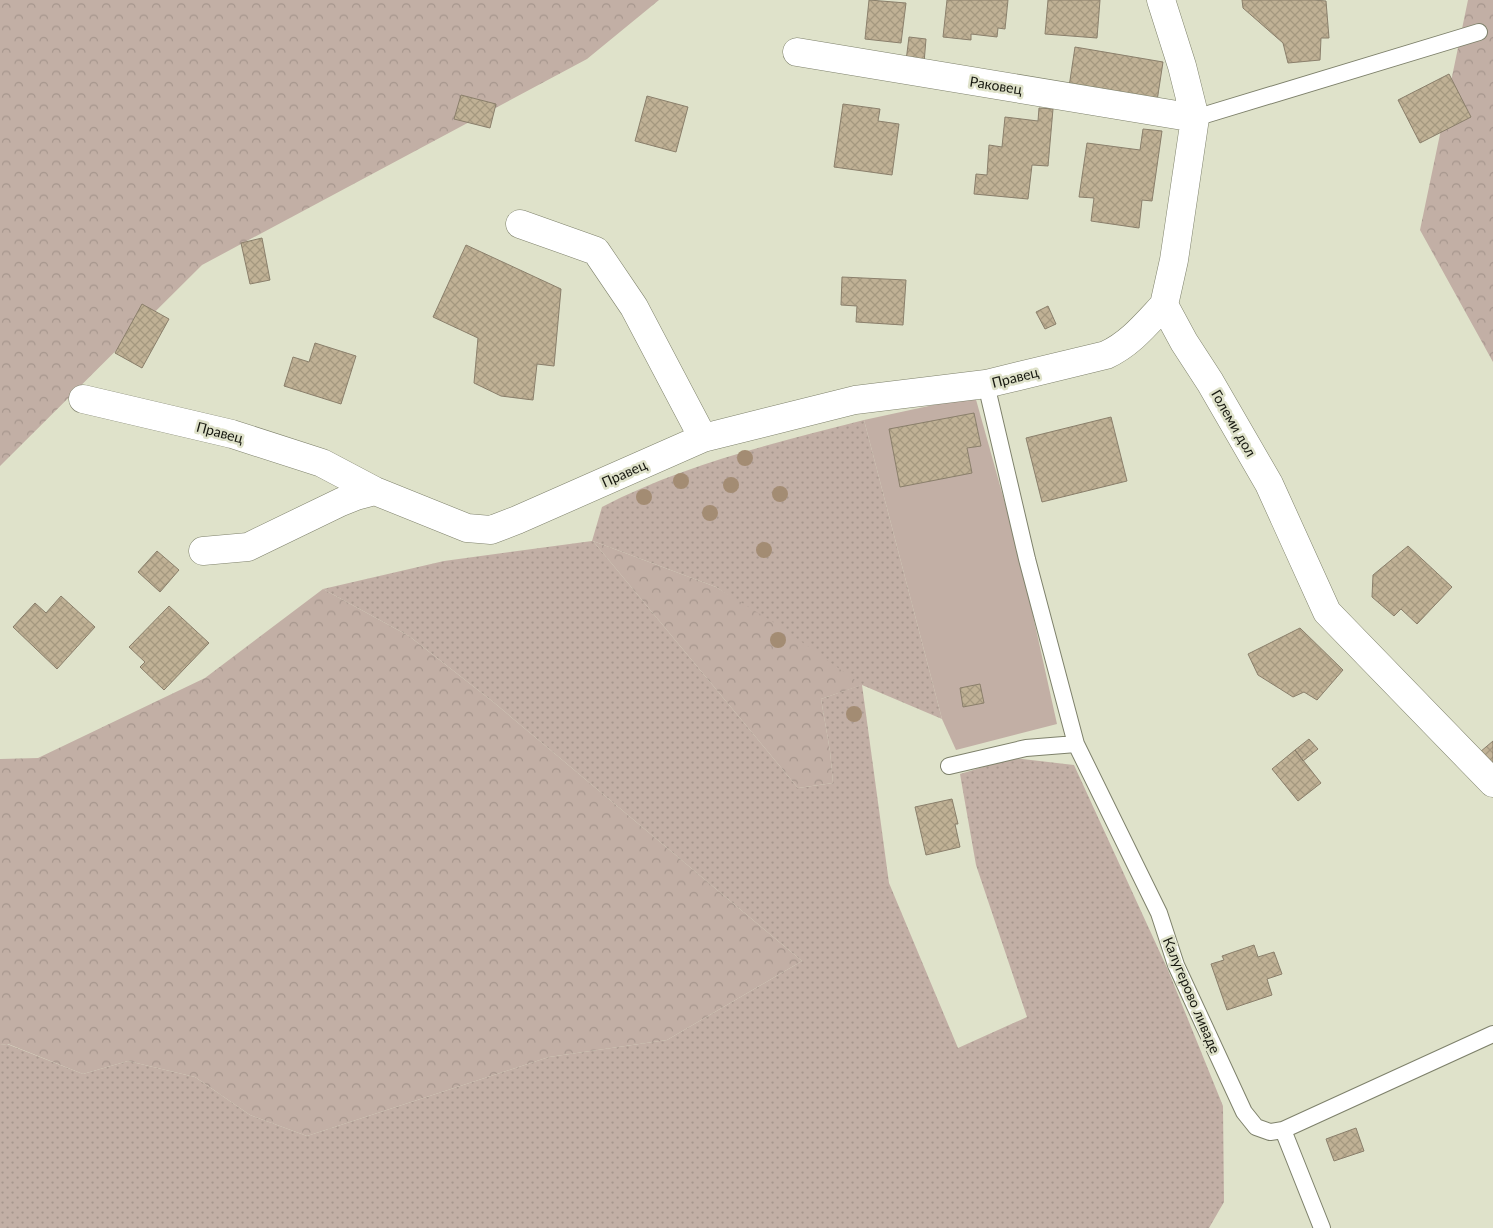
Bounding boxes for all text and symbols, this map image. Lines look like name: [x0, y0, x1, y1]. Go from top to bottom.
street label: Раковец: [969, 72, 1024, 98]
street label: Правец: [990, 363, 1041, 391]
street label: Големи дол: [1208, 387, 1260, 459]
street label: Правец: [195, 418, 246, 447]
street label: Правец: [599, 455, 650, 490]
street label: Калугерово ливаде: [1160, 934, 1224, 1056]

